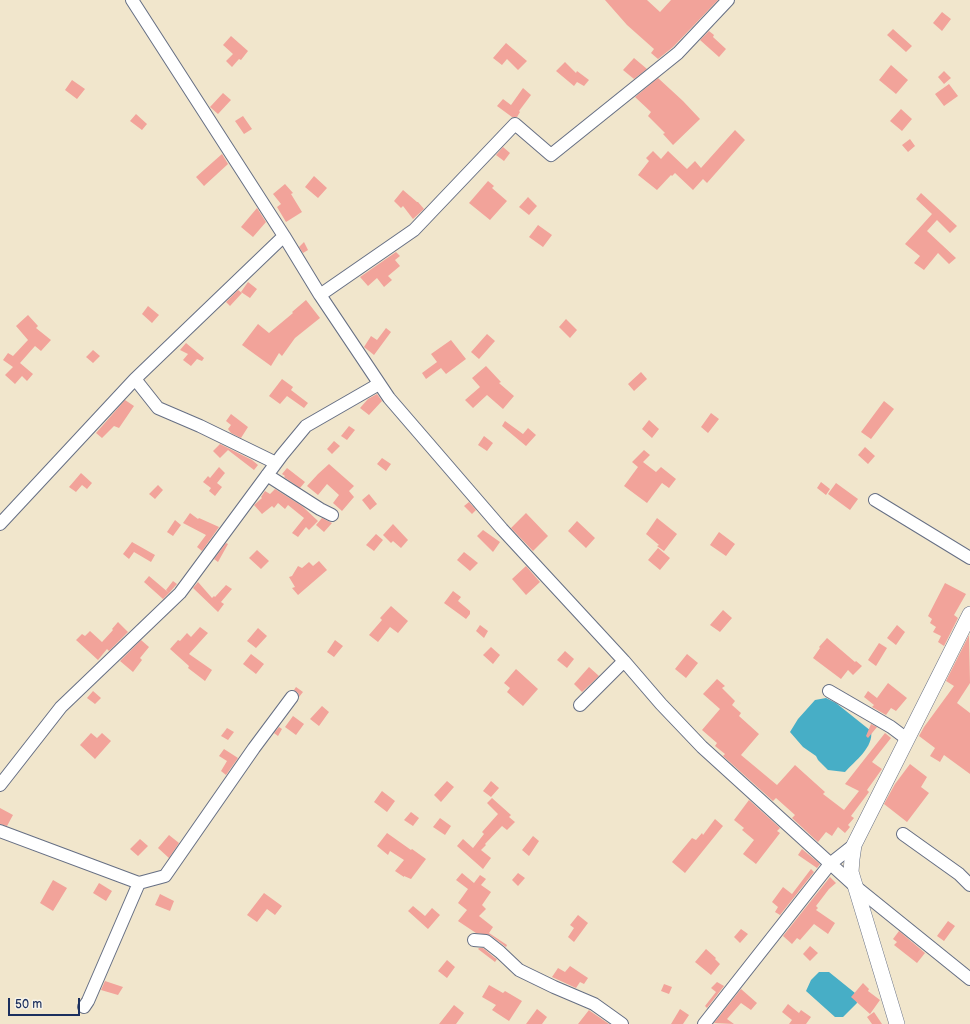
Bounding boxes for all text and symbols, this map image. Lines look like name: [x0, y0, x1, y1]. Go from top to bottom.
scale bar: [10, 990, 82, 1016]
text: 50 m: [15, 997, 42, 1012]

